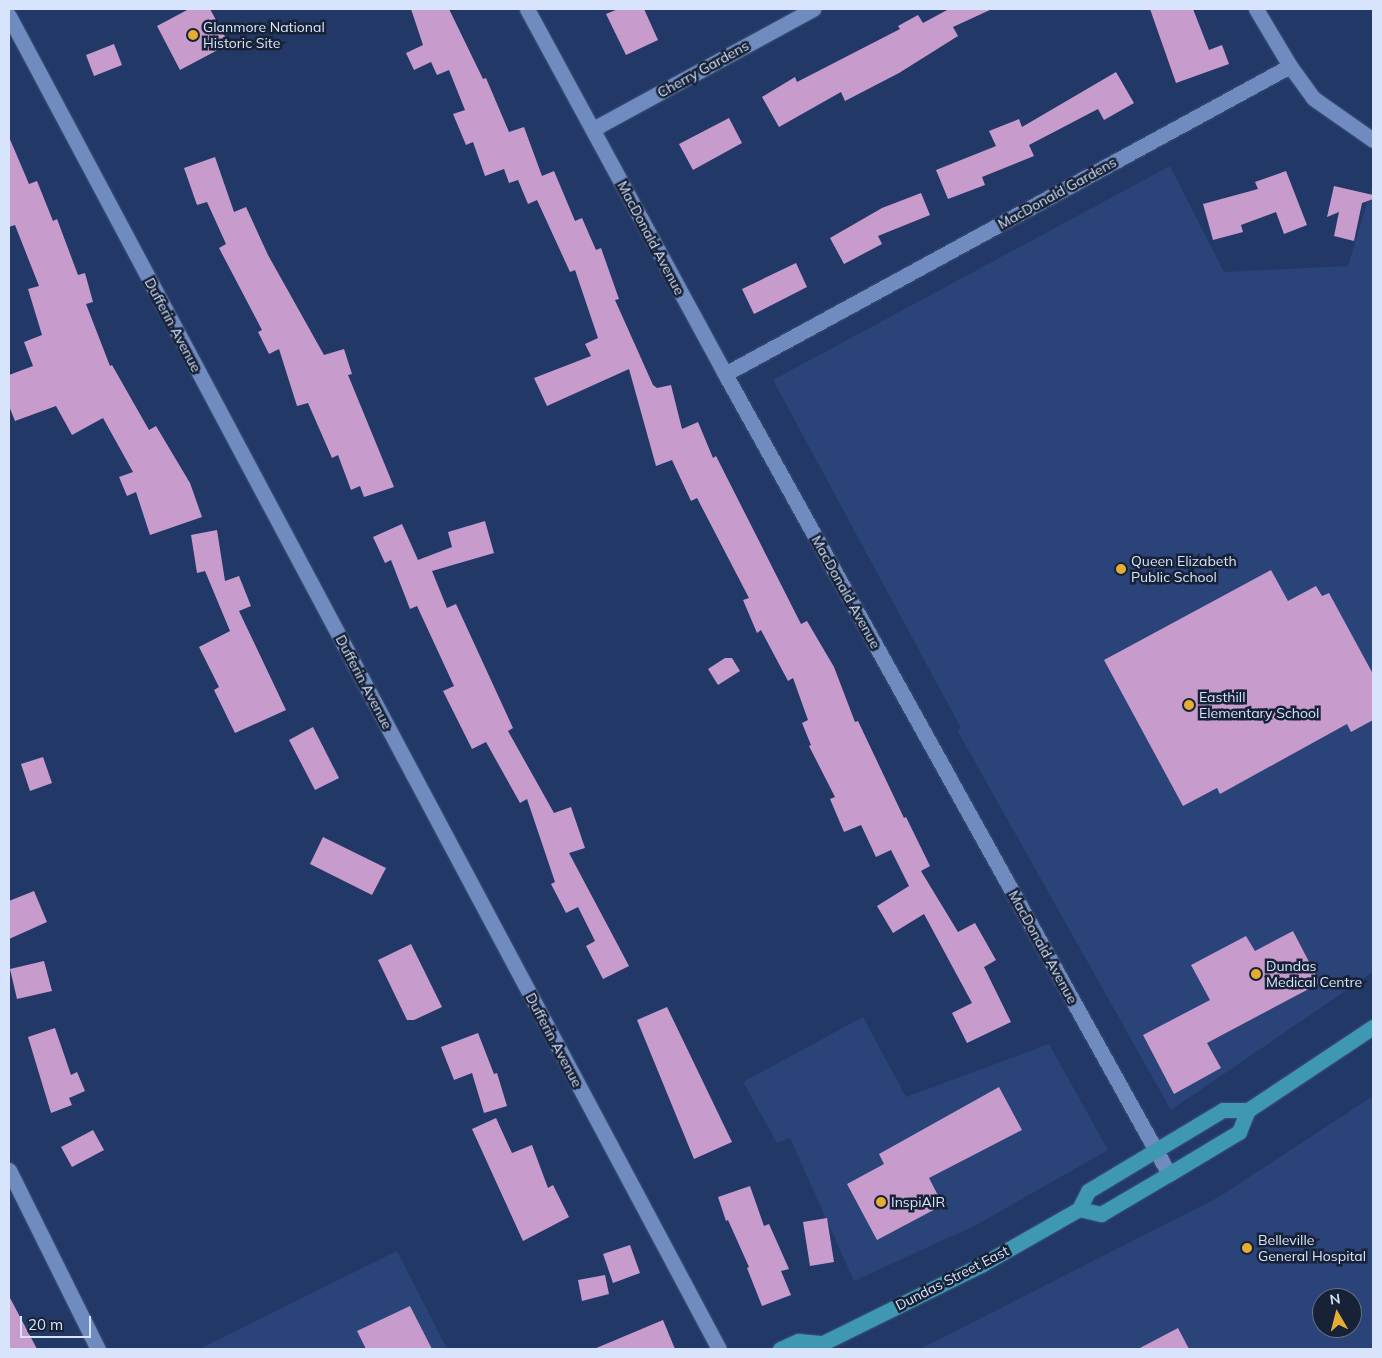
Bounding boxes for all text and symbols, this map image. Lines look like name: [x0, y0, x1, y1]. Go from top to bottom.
place label: Glanmore National Historic Site: [203, 19, 325, 52]
marker: Glanmore National Historic Site: [187, 29, 199, 41]
street label: Cherry Gardens: [654, 37, 752, 101]
street label: MacDonald Gardens: [995, 154, 1119, 232]
street label: MacDonald Avenue: [614, 178, 688, 298]
street label: Dufferin Avenue: [141, 275, 205, 375]
street label: MacDonald Avenue: [808, 533, 884, 651]
place label: Queen Elizabeth Public School: [1131, 553, 1237, 586]
marker: Queen Elizabeth Public School: [1115, 563, 1127, 575]
street label: Dufferin Avenue: [332, 632, 396, 732]
place label: Easthill Elementary School: [1199, 689, 1319, 722]
marker: Easthill Elementary School: [1183, 699, 1195, 711]
street label: MacDonald Avenue: [1005, 888, 1081, 1006]
place label: Dundas Medical Centre: [1266, 958, 1362, 990]
marker: Dundas Medical Centre: [1250, 968, 1262, 980]
street label: Dufferin Avenue: [522, 990, 586, 1090]
place label: InspiAIR: [891, 1194, 945, 1210]
marker: InspiAIR: [875, 1196, 887, 1208]
place label: Belleville General Hospital: [1258, 1232, 1366, 1264]
marker: Belleville General Hospital: [1240, 1241, 1254, 1255]
street label: Dundas Street East: [893, 1242, 1011, 1314]
north arrow: [1312, 1288, 1362, 1338]
text: N: [1329, 1289, 1342, 1309]
scale bar: [22, 1306, 94, 1338]
text: 20 m: [28, 1315, 63, 1334]

